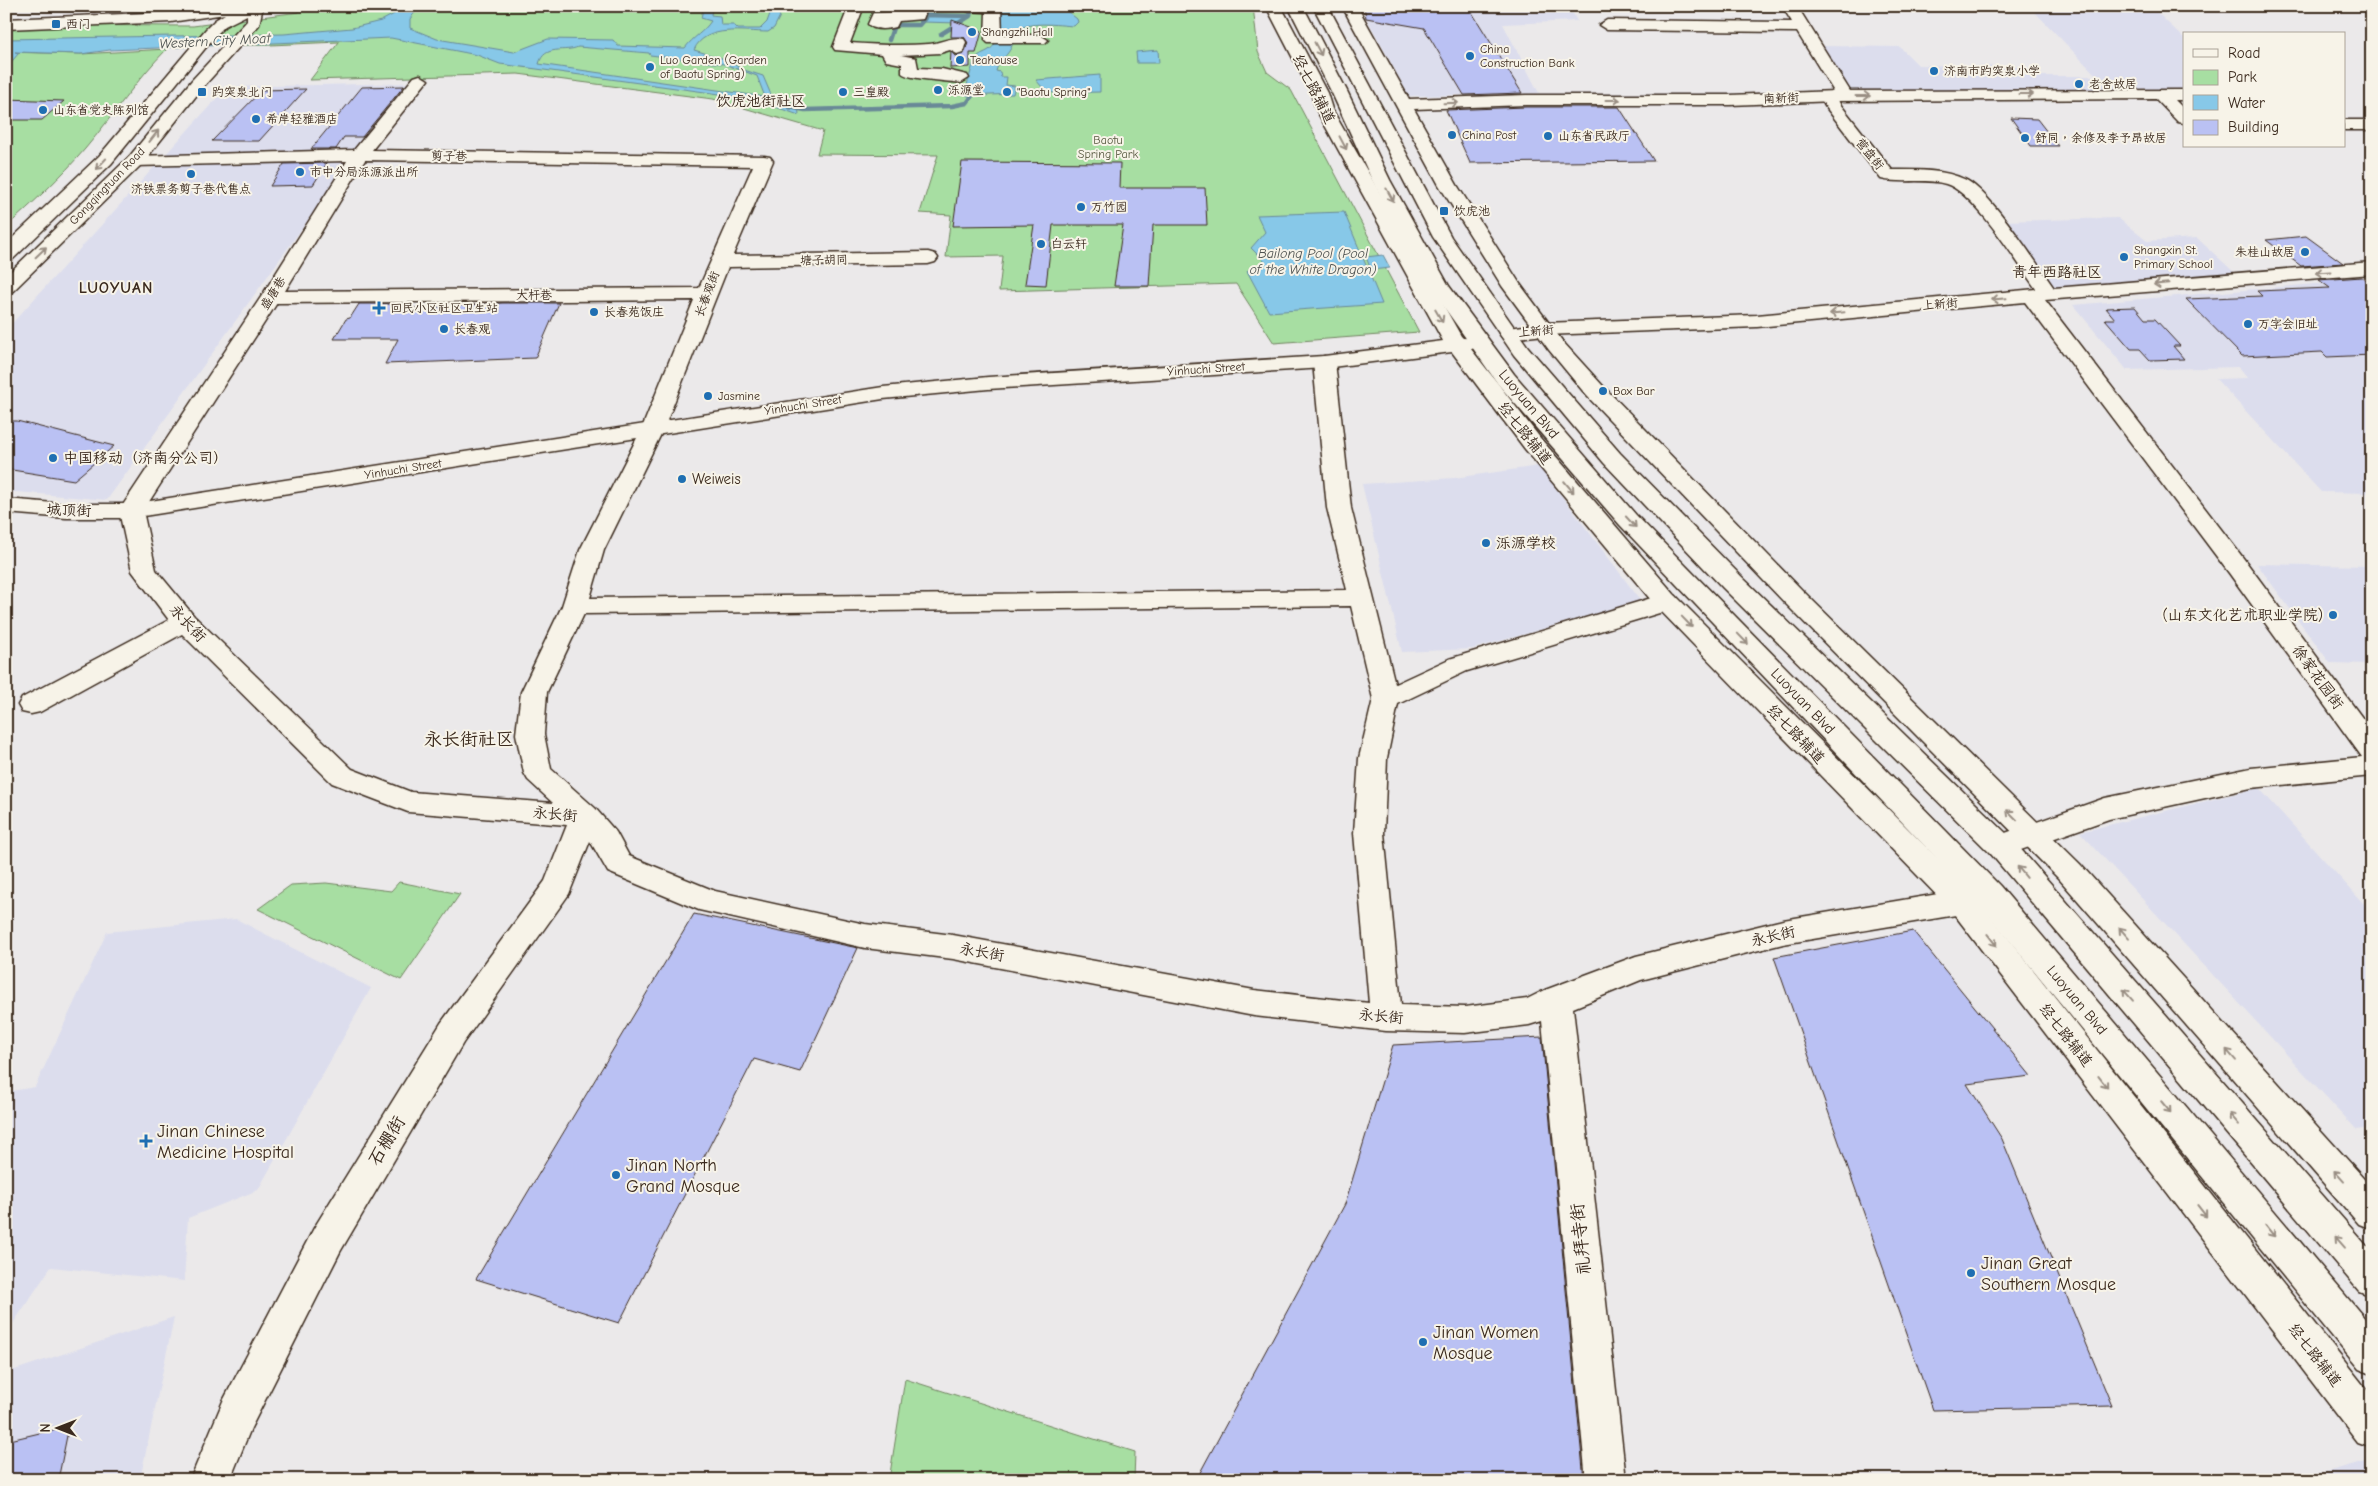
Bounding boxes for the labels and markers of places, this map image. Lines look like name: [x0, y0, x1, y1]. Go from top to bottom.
place label: 西门: [66, 17, 90, 31]
marker: 西门: [50, 18, 62, 30]
place label: Shangzhi Hall: [982, 25, 1053, 39]
marker: Shangzhi Hall: [966, 26, 978, 38]
place label: China Construction Bank: [1480, 42, 1575, 70]
marker: China Construction Bank: [1464, 50, 1476, 62]
place label: Luo Garden (Garden of Baotu Spring): [660, 53, 767, 81]
place label: Teahouse: [970, 53, 1017, 67]
marker: Teahouse: [954, 54, 966, 66]
marker: Luo Garden (Garden of Baotu Spring): [644, 61, 656, 73]
place label: 济南市趵突泉小学: [1944, 64, 2040, 78]
marker: 济南市趵突泉小学: [1928, 65, 1940, 77]
place label: 老舍故居: [2089, 77, 2137, 91]
marker: 老舍故居: [2073, 78, 2085, 90]
place label: 泺源堂: [948, 83, 984, 97]
marker: 泺源堂: [932, 84, 944, 96]
place label: 趵突泉北门: [212, 85, 272, 99]
place label: 三皇殿: [853, 85, 889, 99]
place label: "Baotu Spring": [1017, 85, 1091, 99]
marker: 趵突泉北门: [196, 86, 208, 98]
marker: 三皇殿: [837, 86, 849, 98]
marker: "Baotu Spring": [1001, 86, 1013, 98]
place label: 山东省党史陈列馆: [53, 103, 149, 117]
marker: 山东省党史陈列馆: [37, 104, 49, 116]
place label: 希岸轻雅酒店: [266, 112, 338, 126]
marker: 希岸轻雅酒店: [250, 113, 262, 125]
place label: China Post: [1462, 128, 1517, 142]
marker: China Post: [1446, 129, 1458, 141]
place label: 山东省民政厅: [1558, 129, 1630, 143]
marker: 山东省民政厅: [1542, 130, 1554, 142]
place label: 舒同，余修及李予昂故居: [2035, 131, 2167, 145]
marker: 舒同，余修及李予昂故居: [2019, 132, 2031, 144]
place label: 市中分局泺源派出所: [310, 165, 419, 179]
marker: 市中分局泺源派出所: [294, 166, 306, 178]
marker: 济铁票务剪子巷代售点: [185, 168, 197, 180]
place label: 济铁票务剪子巷代售点: [131, 182, 251, 196]
place label: 万竹园: [1091, 200, 1127, 214]
marker: 万竹园: [1075, 201, 1087, 213]
place label: 饮虎池: [1454, 204, 1490, 218]
marker: 饮虎池: [1438, 205, 1450, 217]
place label: 白云轩: [1051, 237, 1087, 251]
marker: 白云轩: [1035, 238, 1047, 250]
place label: Shangxin St. Primary School: [2134, 243, 2213, 271]
place label: 朱桂山故居: [2235, 245, 2295, 259]
marker: 朱桂山故居: [2299, 246, 2311, 258]
marker: Shangxin St. Primary School: [2118, 251, 2130, 263]
marker: 回民小区社区卫生站: [372, 301, 386, 315]
place label: 回民小区社区卫生站: [390, 301, 498, 315]
place label: 长春苑饭庄: [604, 305, 664, 319]
marker: 长春苑饭庄: [588, 306, 600, 318]
place label: 万字会旧址: [2258, 317, 2318, 331]
marker: 万字会旧址: [2242, 318, 2254, 330]
place label: 长春观: [454, 322, 490, 336]
marker: 长春观: [438, 323, 450, 335]
place label: Box Bar: [1613, 384, 1655, 398]
marker: Box Bar: [1597, 385, 1609, 397]
place label: Jasmine: [718, 389, 760, 403]
marker: Jasmine: [702, 390, 714, 402]
place label: 中国移动（济南分公司）: [63, 449, 228, 467]
marker: 中国移动（济南分公司）: [47, 452, 59, 464]
place label: Weiweis: [692, 470, 741, 488]
marker: Weiweis: [676, 473, 688, 485]
place label: 泺源学校: [1496, 534, 1556, 552]
marker: 泺源学校: [1480, 537, 1492, 549]
place label: (山东文化艺术职业学院): [2163, 606, 2323, 624]
marker: (山东文化艺术职业学院): [2327, 609, 2339, 621]
place label: Jinan Chinese Medicine Hospital: [157, 1121, 294, 1163]
marker: Jinan Chinese Medicine Hospital: [139, 1134, 153, 1148]
place label: Jinan North Grand Mosque: [626, 1155, 740, 1197]
marker: Jinan North Grand Mosque: [610, 1169, 622, 1181]
place label: Jinan Great Southern Mosque: [1981, 1253, 2116, 1295]
marker: Jinan Great Southern Mosque: [1965, 1267, 1977, 1279]
place label: Jinan Women Mosque: [1433, 1322, 1539, 1364]
marker: Jinan Women Mosque: [1417, 1336, 1429, 1348]

